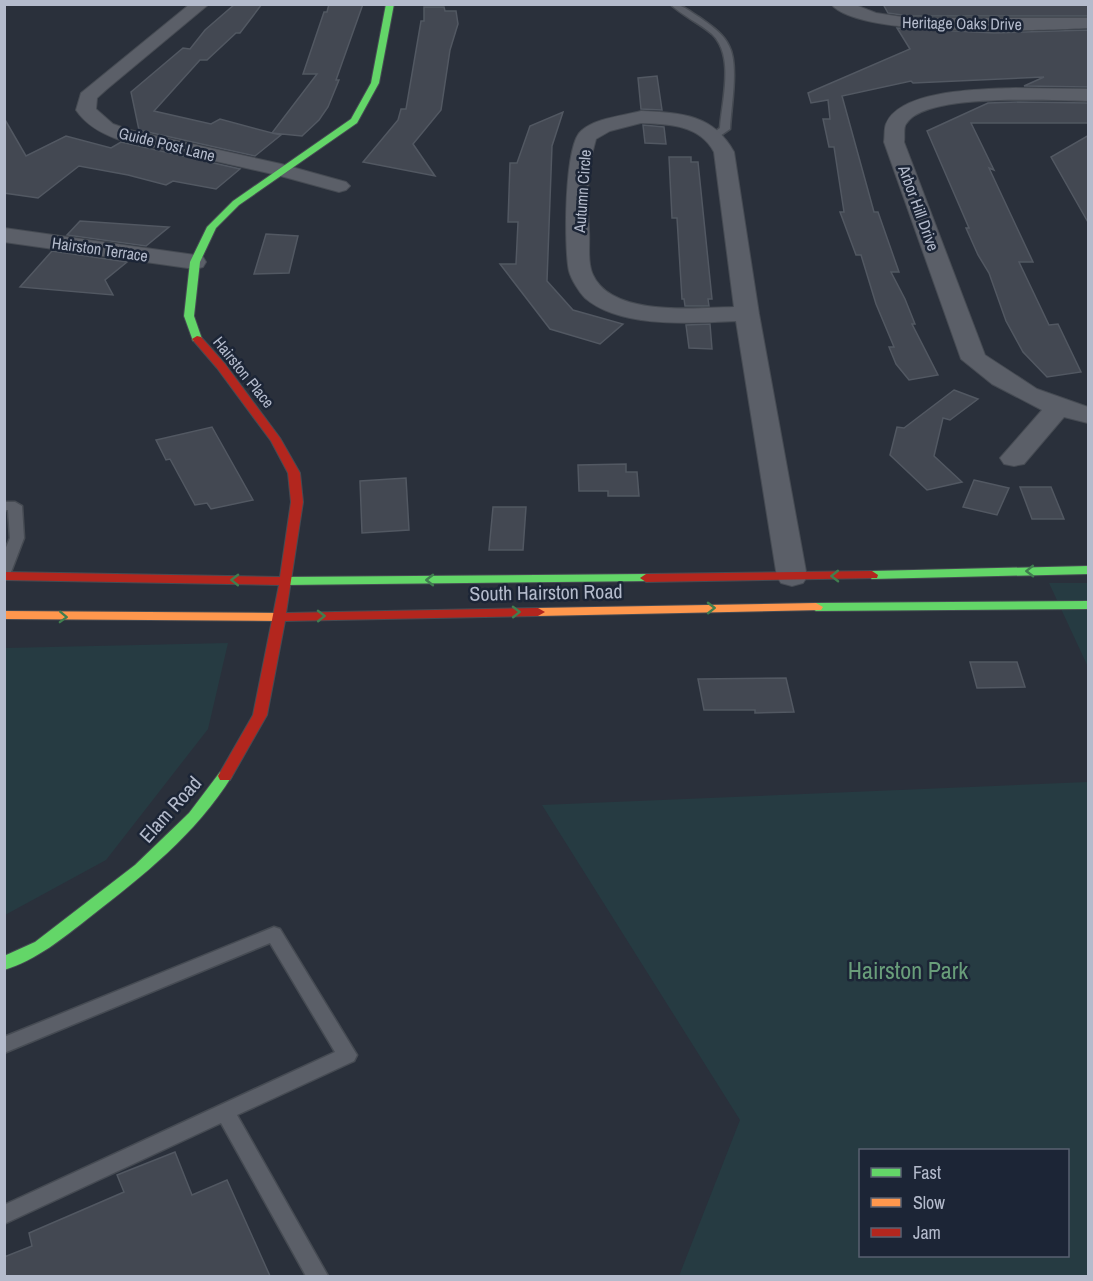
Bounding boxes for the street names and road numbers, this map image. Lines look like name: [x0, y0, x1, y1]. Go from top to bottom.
street label: Heritage Oaks Drive: [902, 11, 1022, 35]
street label: Guide Post Lane: [117, 121, 217, 167]
street label: Autumn Circle: [568, 149, 596, 234]
street label: Arbor Hill Drive: [893, 161, 945, 254]
street label: Hairston Terrace: [51, 231, 149, 267]
street label: Hairston Place: [208, 332, 280, 412]
street label: South Hairston Road: [469, 577, 623, 607]
street label: Elam Road: [133, 770, 207, 848]

